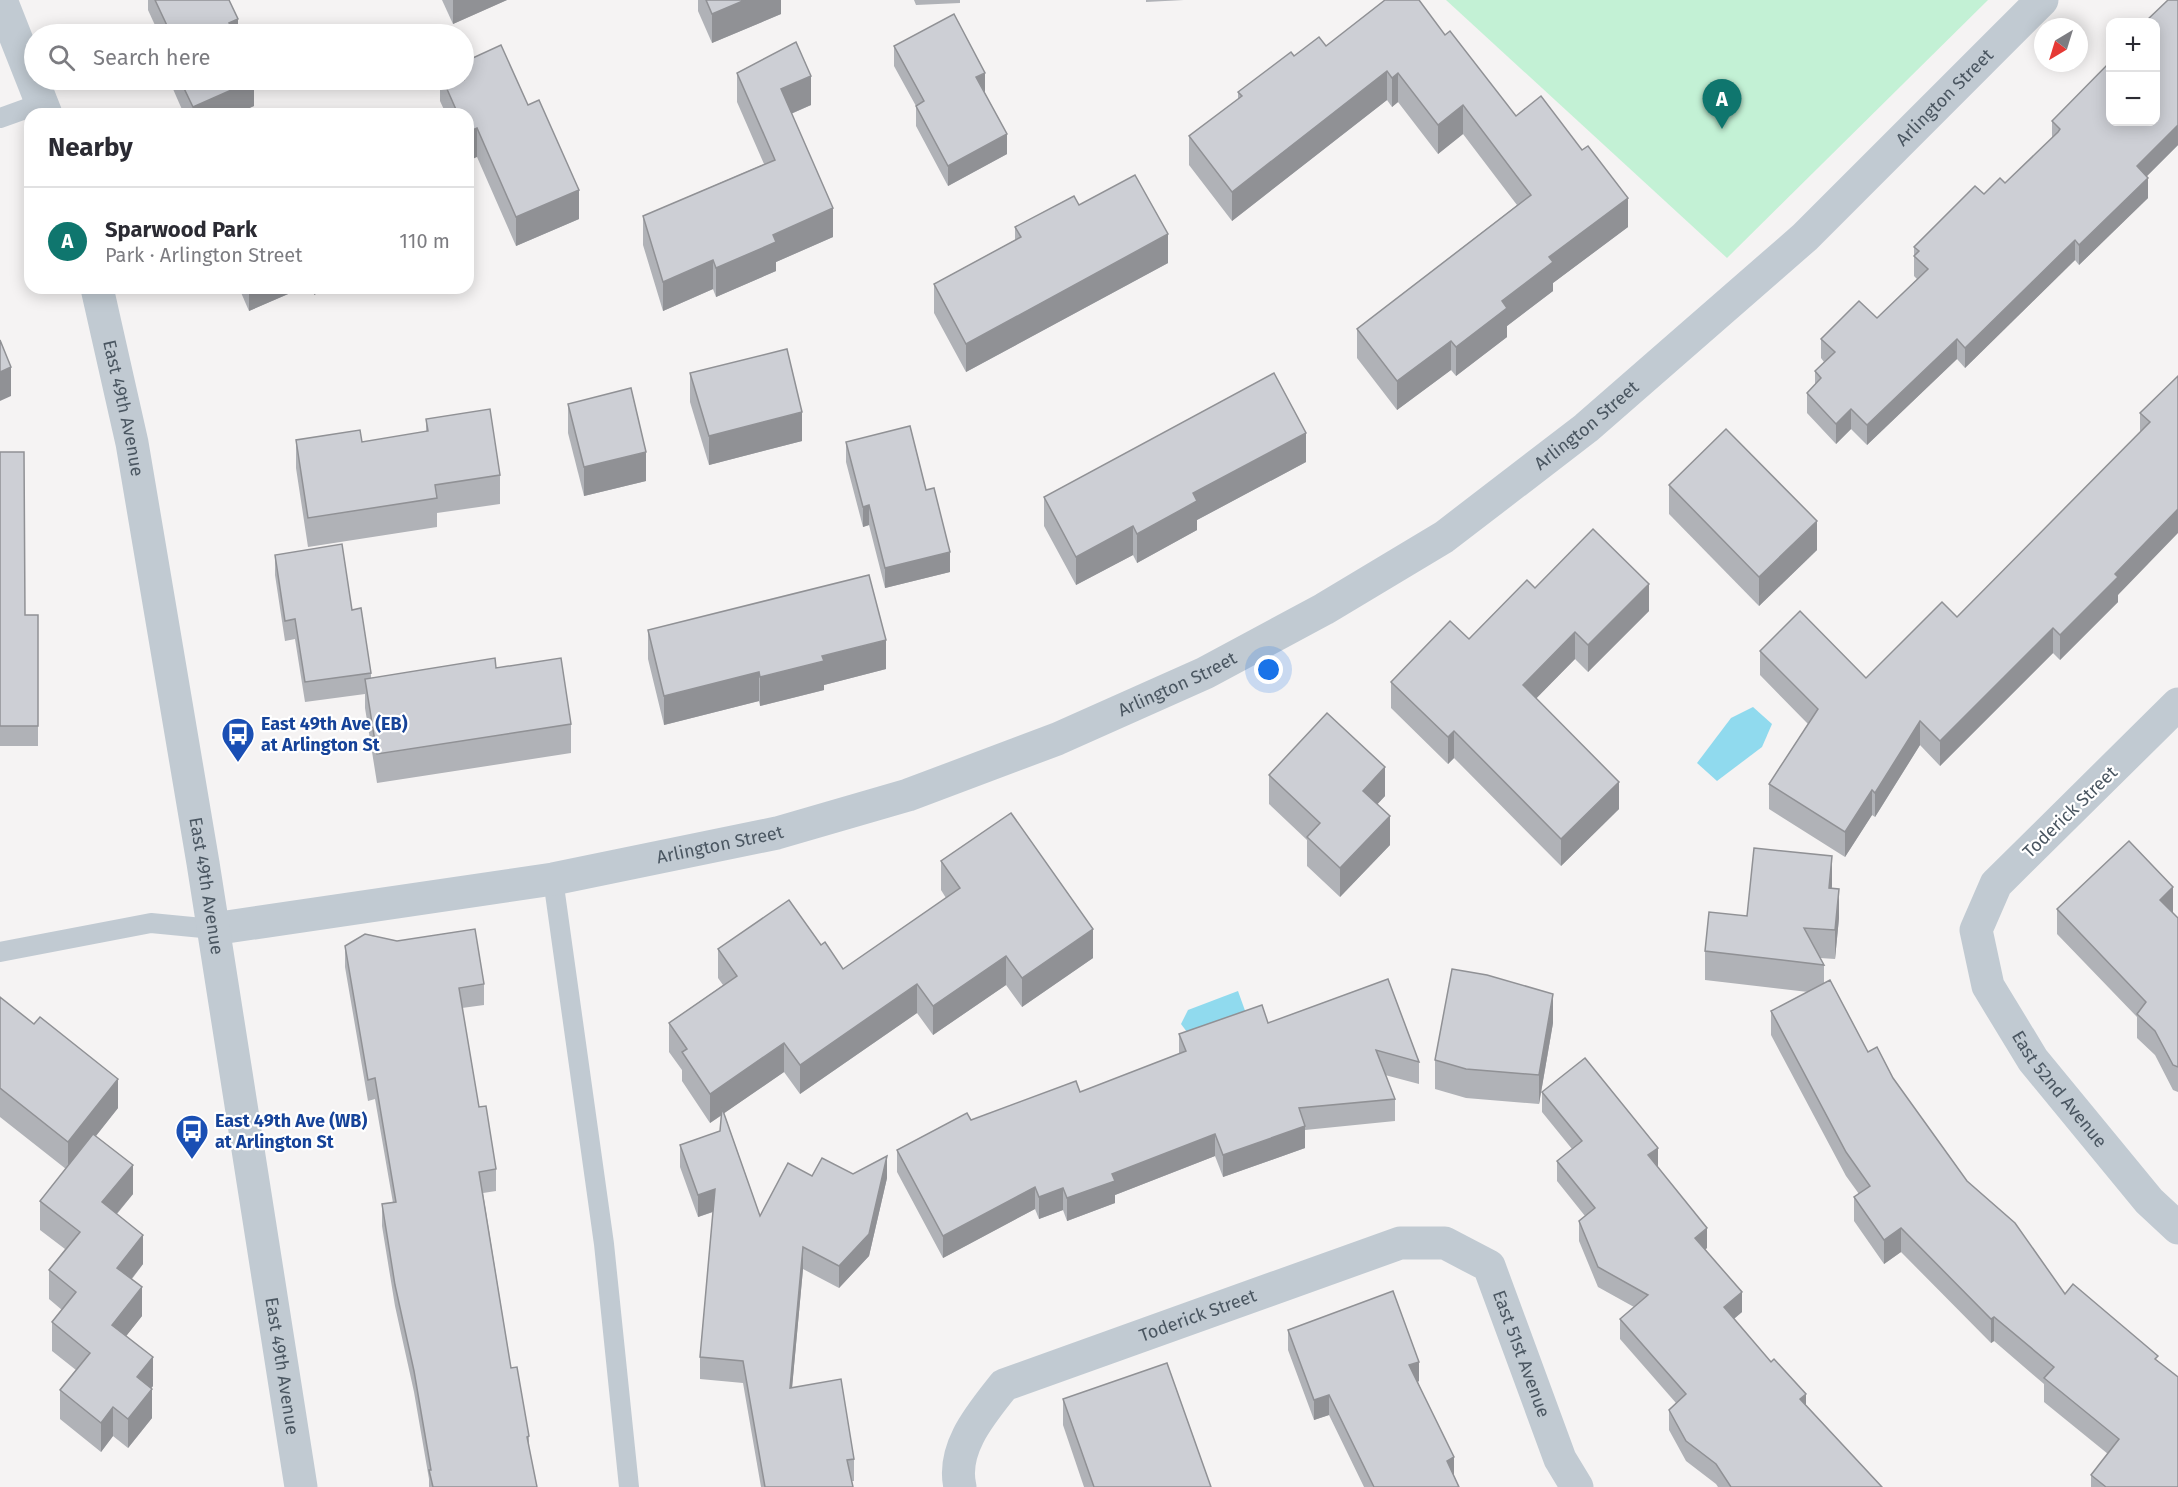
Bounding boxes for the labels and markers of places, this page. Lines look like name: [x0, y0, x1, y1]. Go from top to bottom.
pin: A: [1702, 80, 1742, 129]
place label: East 49th Ave (EB) at Arlington St: [261, 713, 408, 756]
bus stop icon: East 49th Ave (EB) at Arlington St: [220, 716, 256, 763]
place label: East 49th Ave (WB) at Arlington St: [215, 1110, 367, 1153]
bus stop icon: East 49th Ave (WB) at Arlington St: [174, 1113, 210, 1160]

